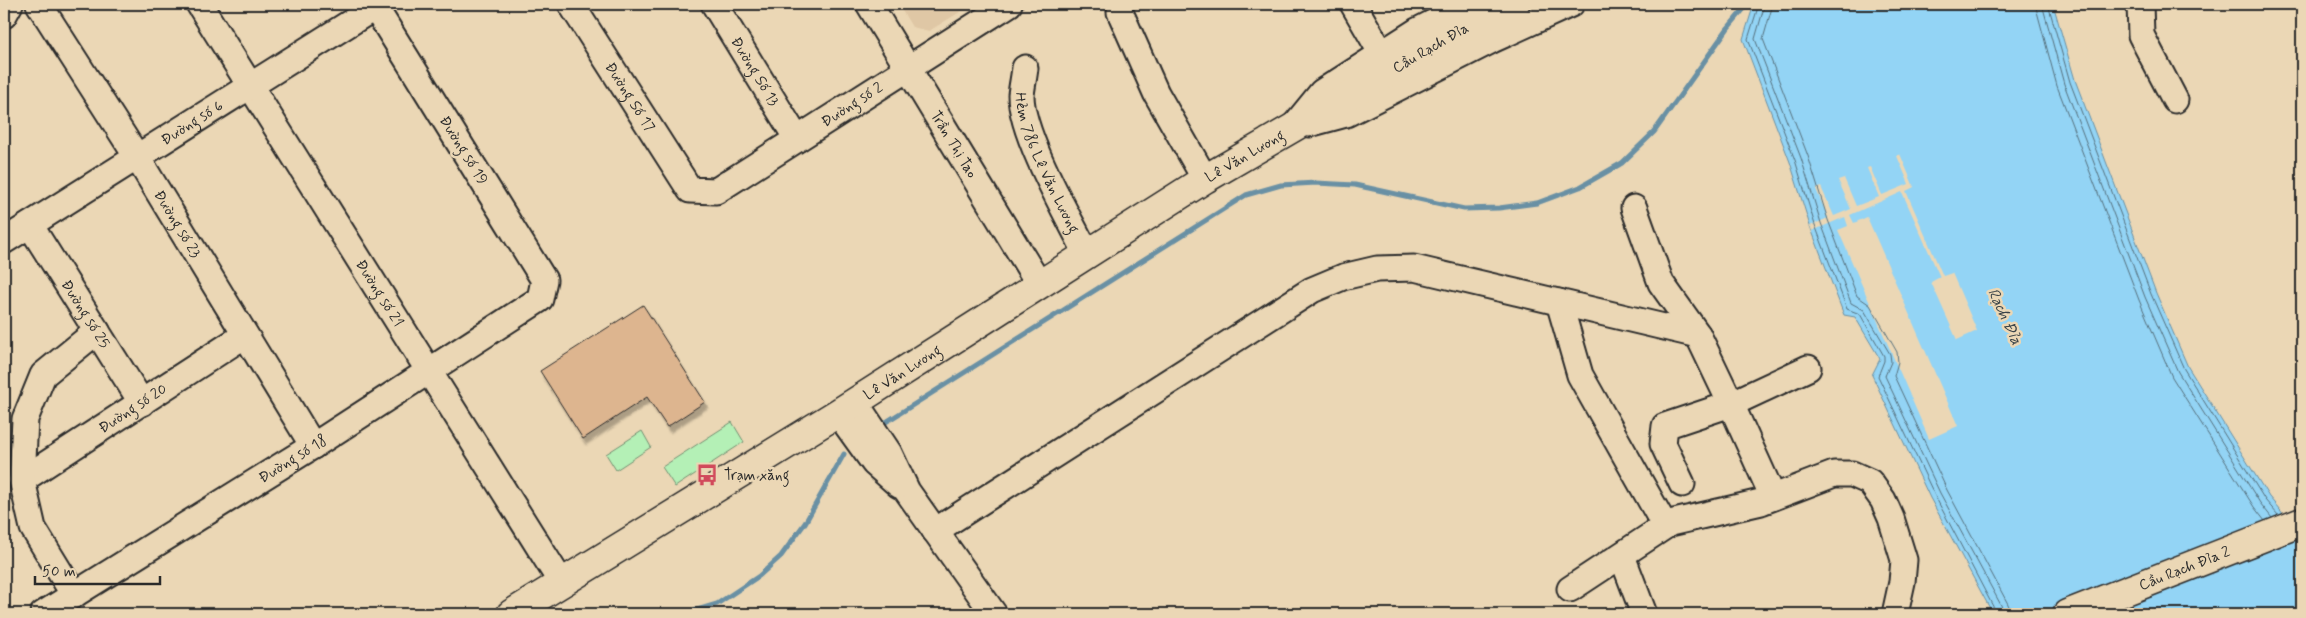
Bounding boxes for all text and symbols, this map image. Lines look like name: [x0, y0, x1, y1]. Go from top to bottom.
street label: Cầu Rạch Đỉa: [1389, 18, 1473, 78]
street label: Đường Số 13: [726, 34, 783, 110]
street label: Đường Số 17: [600, 59, 659, 136]
street label: Đường số 2: [818, 78, 887, 132]
street label: Hẻm 786 Lê Văn Lương: [1010, 92, 1084, 237]
street label: Đường số 6: [158, 96, 227, 151]
street label: Trần Thị Tao: [925, 107, 981, 182]
street label: Đường số 19: [433, 112, 492, 189]
street label: Lê Văn Lương: [1202, 126, 1289, 188]
street label: Đường số 23: [149, 187, 205, 262]
street label: Đường số 21: [351, 256, 408, 331]
street label: Đường số 25: [56, 276, 114, 352]
water label: Rạch Đỉa: [1982, 285, 2027, 348]
street label: Lê Văn Lương: [860, 341, 946, 405]
street label: Đường số 20: [95, 379, 171, 439]
street label: Đường số 18: [255, 431, 331, 488]
bus stop icon: Trạm xăng: [694, 462, 720, 488]
place label: Trạm xăng: [724, 466, 790, 487]
street label: Cầu Rạch Đỉa 2: [2136, 542, 2233, 596]
scale bar: [35, 553, 160, 585]
text: 50 m: [42, 562, 76, 582]

